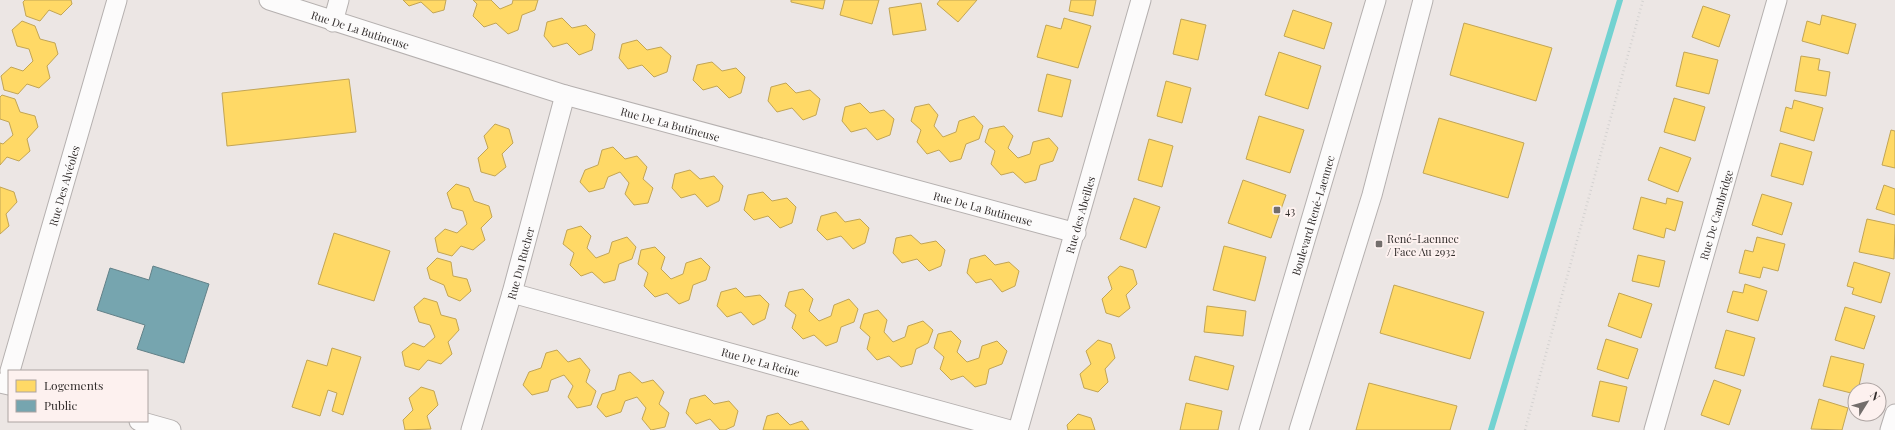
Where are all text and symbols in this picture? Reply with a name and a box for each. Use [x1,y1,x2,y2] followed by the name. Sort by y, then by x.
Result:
[309,7,412,52] street label: Rue De La Butineuse
[619,103,722,144] street label: Rue De La Butineuse
[45,143,82,228] street label: Rue Des Alvéoles
[1288,153,1337,277] street label: Boulevard René-Laennec
[1696,167,1736,261] street label: Rue De Cambridge
[1061,174,1098,255] street label: Rue des Abeilles
[932,187,1035,229] street label: Rue De La Butineuse
[1285,203,1295,218] place label: 43
[1272,205,1282,215] marker: 43
[503,225,537,301] street label: Rue Du Rucher
[1387,231,1459,259] place label: René-Laennec / Face Au 2932
[1374,239,1384,249] marker: René-Laennec / Face Au 2932
[720,343,802,379] street label: Rue De La Reine
[8,370,148,422] legend
[44,377,103,393] text: Logements
[1847,382,1887,422] north arrow
[1867,388,1884,403] text: N
[44,397,78,413] text: Public

